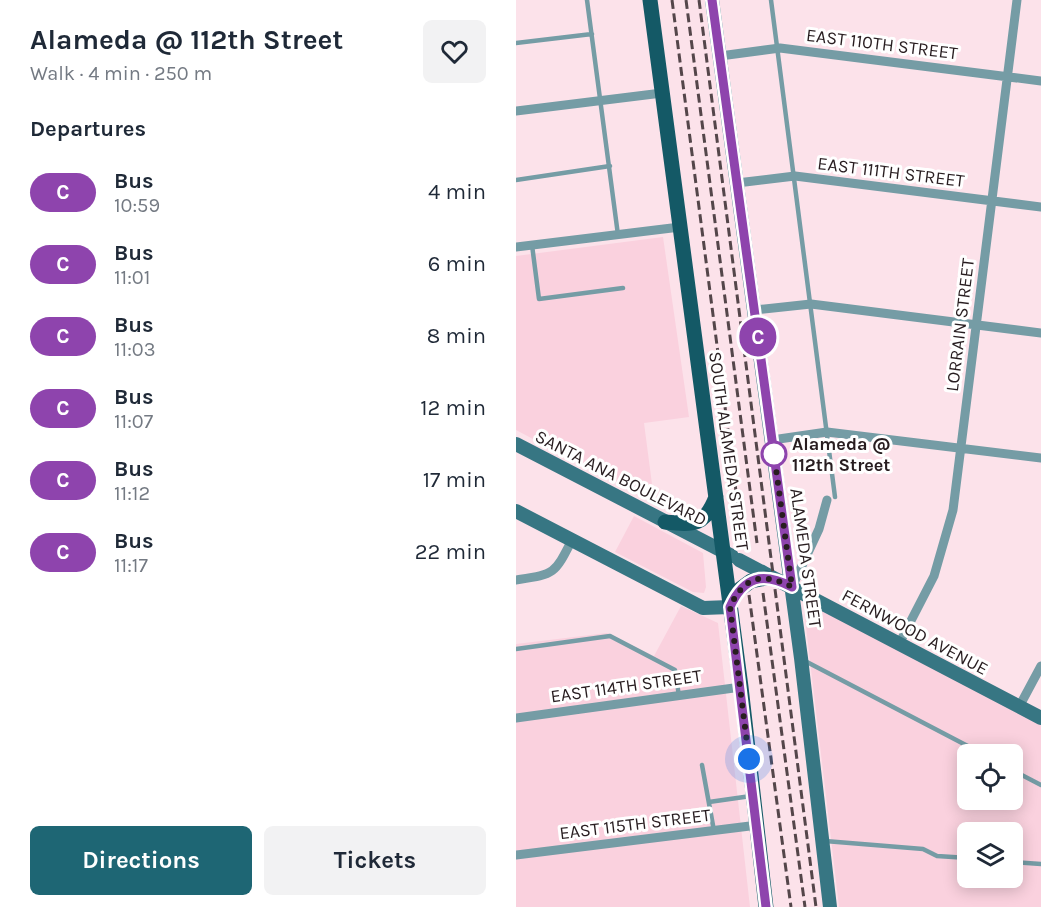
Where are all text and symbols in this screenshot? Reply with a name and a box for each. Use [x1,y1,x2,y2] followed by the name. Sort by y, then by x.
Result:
[423,20,486,83] button: heart
[30,23,343,56] text: Alameda @ 112th Street
[805,24,959,64] street label: EAST 110TH STREET
[30,62,212,85] text: Walk · 4 min · 250 m
[30,116,146,142] text: Departures
[816,152,966,192] street label: EAST 111TH STREET
[114,168,154,194] text: Bus
[428,179,486,205] text: 4 min
[56,180,70,204] text: C
[114,194,160,217] text: 10:59
[114,240,154,266] text: Bus
[428,251,486,277] text: 6 min
[56,252,70,276] text: C
[941,257,979,393] street label: LORRAIN STREET
[114,266,150,289] text: 11:01
[114,312,154,338] text: Bus
[738,318,778,356] line badge: C
[427,323,486,349] text: 8 min
[56,324,70,348] text: C
[751,325,765,349] text: C
[114,338,156,361] text: 11:03
[704,350,754,552] street label: SOUTH ALAMEDA STREET
[114,384,154,410] text: Bus
[420,395,486,421] text: 12 min
[56,396,70,420] text: C
[114,410,153,433] text: 11:07
[532,425,710,531] street label: SANTA ANA BOULEVARD
[792,433,891,476] place label: Alameda @ 112th Street
[761,441,787,467] marker: Alameda @ 112th Street
[114,456,154,482] text: Bus
[423,467,486,493] text: 17 min
[56,468,70,492] text: C
[114,482,150,505] text: 11:12
[785,487,827,629] street label: ALAMEDA STREET
[114,528,154,554] text: Bus
[415,539,486,565] text: 22 min
[56,540,70,564] text: C
[114,554,148,577] text: 11:17
[838,584,992,680] street label: FERNWOOD AVENUE
[549,665,703,707] street label: EAST 114TH STREET
[734,744,764,774] your location
[957,744,1023,888] map controls
[957,744,1023,810] button: locate
[558,804,712,844] street label: EAST 115TH STREET
[957,822,1023,888] button: layers
[30,826,252,895] button: Directions
[264,826,486,895] button: Tickets

